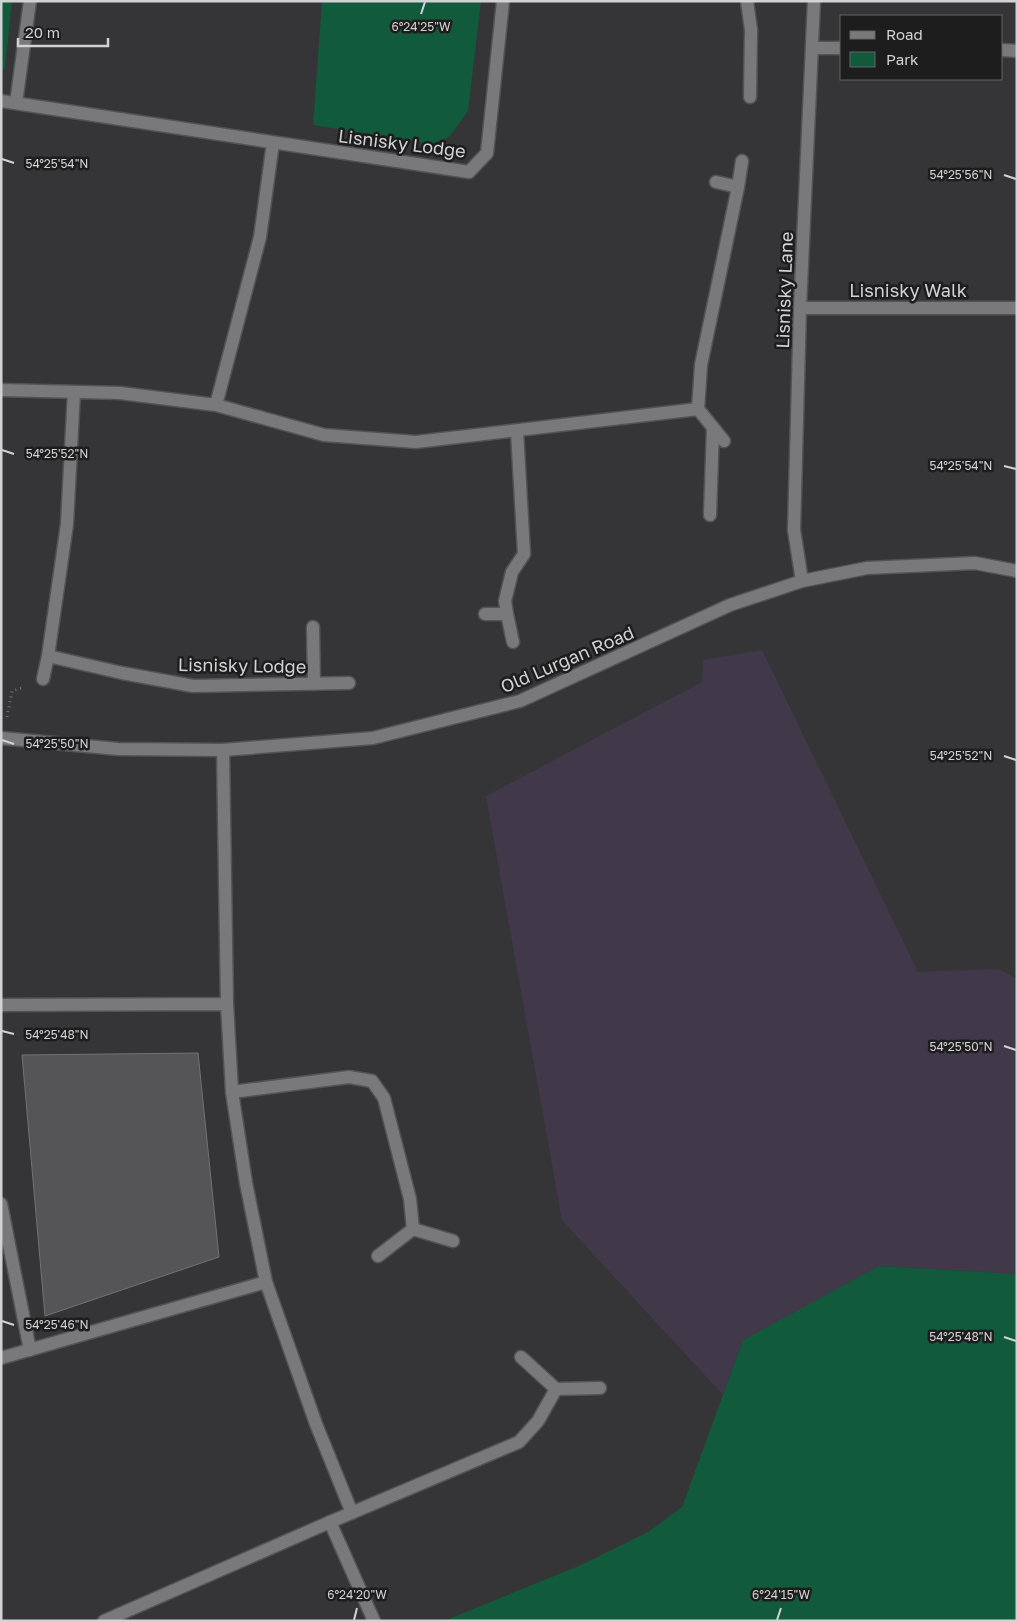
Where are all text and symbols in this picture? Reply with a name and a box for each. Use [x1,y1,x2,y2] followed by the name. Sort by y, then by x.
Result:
[18,15,108,47] scale bar
[840,15,1003,80] legend
[391,19,451,34] text: 6°24'25"W
[25,23,60,41] text: 20 m
[886,25,923,43] text: Road
[886,50,919,68] text: Park
[337,124,467,162] street label: Lisnisky Lodge
[25,156,89,171] text: 54°25'54"N
[930,167,992,182] text: 54°25'56"N
[771,231,797,349] street label: Lisnisky Lane
[849,279,967,301] street label: Lisnisky Walk
[26,446,88,461] text: 54°25'52"N
[929,458,993,473] text: 54°25'54"N
[497,621,637,697] street label: Old Lurgan Road
[178,653,306,677] street label: Lisnisky Lodge
[25,736,89,751] text: 54°25'50"N
[930,748,992,763] text: 54°25'52"N
[25,1027,89,1042] text: 54°25'48"N
[929,1039,993,1054] text: 54°25'50"N
[25,1317,89,1332] text: 54°25'46"N
[929,1329,993,1344] text: 54°25'48"N
[327,1587,387,1602] text: 6°24'20"W
[752,1587,811,1602] text: 6°24'15"W

